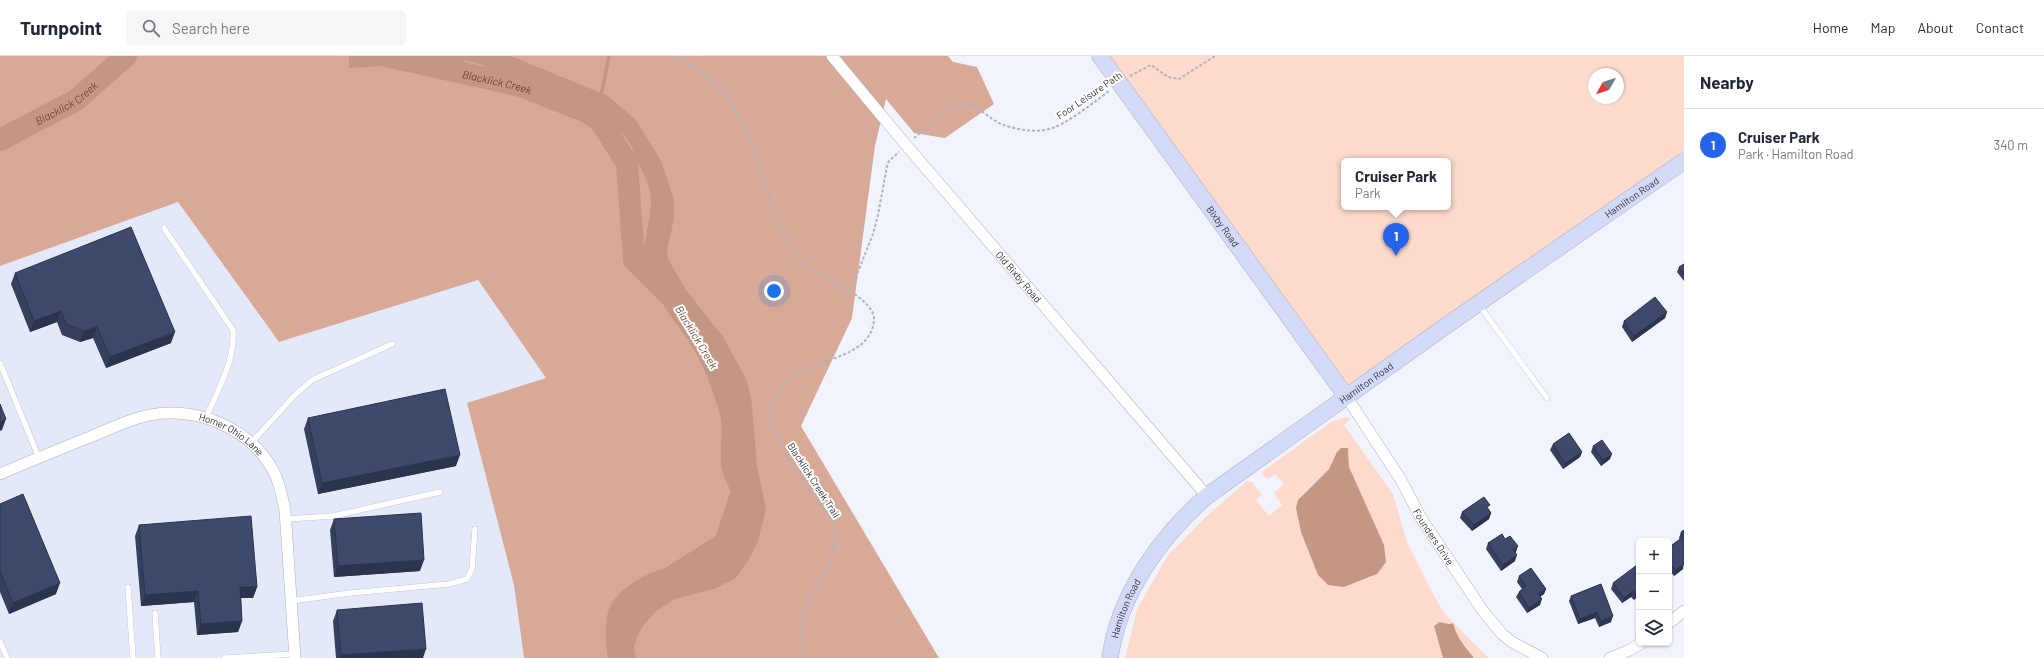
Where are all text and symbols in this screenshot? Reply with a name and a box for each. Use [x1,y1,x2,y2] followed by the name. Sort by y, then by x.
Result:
[126,10,406,46] search box
[20,16,102,39] text: Turnpoint
[140,17,162,39] icon: search
[172,19,250,37] text: Search here
[1813,19,1849,36] text: Home
[1871,19,1895,36] text: Map
[1917,19,1954,36] text: About
[1976,19,2024,36] text: Contact
[461,67,534,96] water label: Blacklick Creek
[1588,68,1624,104] north arrow
[1054,69,1124,121] street label: Foor Leisure Path
[1700,72,1754,92] text: Nearby
[33,78,100,127] water label: Blacklick Creek
[1738,128,1820,146] text: Cruiser Park
[1711,137,1715,153] text: 1
[1993,137,2028,153] text: 340 m
[1738,146,1854,162] text: Park · Hamilton Road
[1341,158,1451,210] popup
[1355,167,1437,185] text: Cruiser Park
[1602,174,1661,220] street label: Hamilton Road
[1355,185,1381,201] text: Park
[1204,203,1242,249] street label: Bixby Road
[1383,223,1409,256] pin: 1
[993,248,1044,305] street label: Old Bixby Road
[764,281,784,301] your location
[673,303,721,371] water label: Blacklick Creek
[1337,359,1395,406] street label: Hamilton Road
[198,410,266,458] street label: Homer Ohio Lane
[785,440,843,520] street label: Blacklick Creek Trail
[1411,506,1457,567] street label: Founders Drive
[1636,538,1672,646] map controls
[1636,538,1672,574] button: +
[1636,574,1672,610] button: −
[1108,577,1143,640] street label: Hamilton Road
[1636,610,1672,646] button: layers

